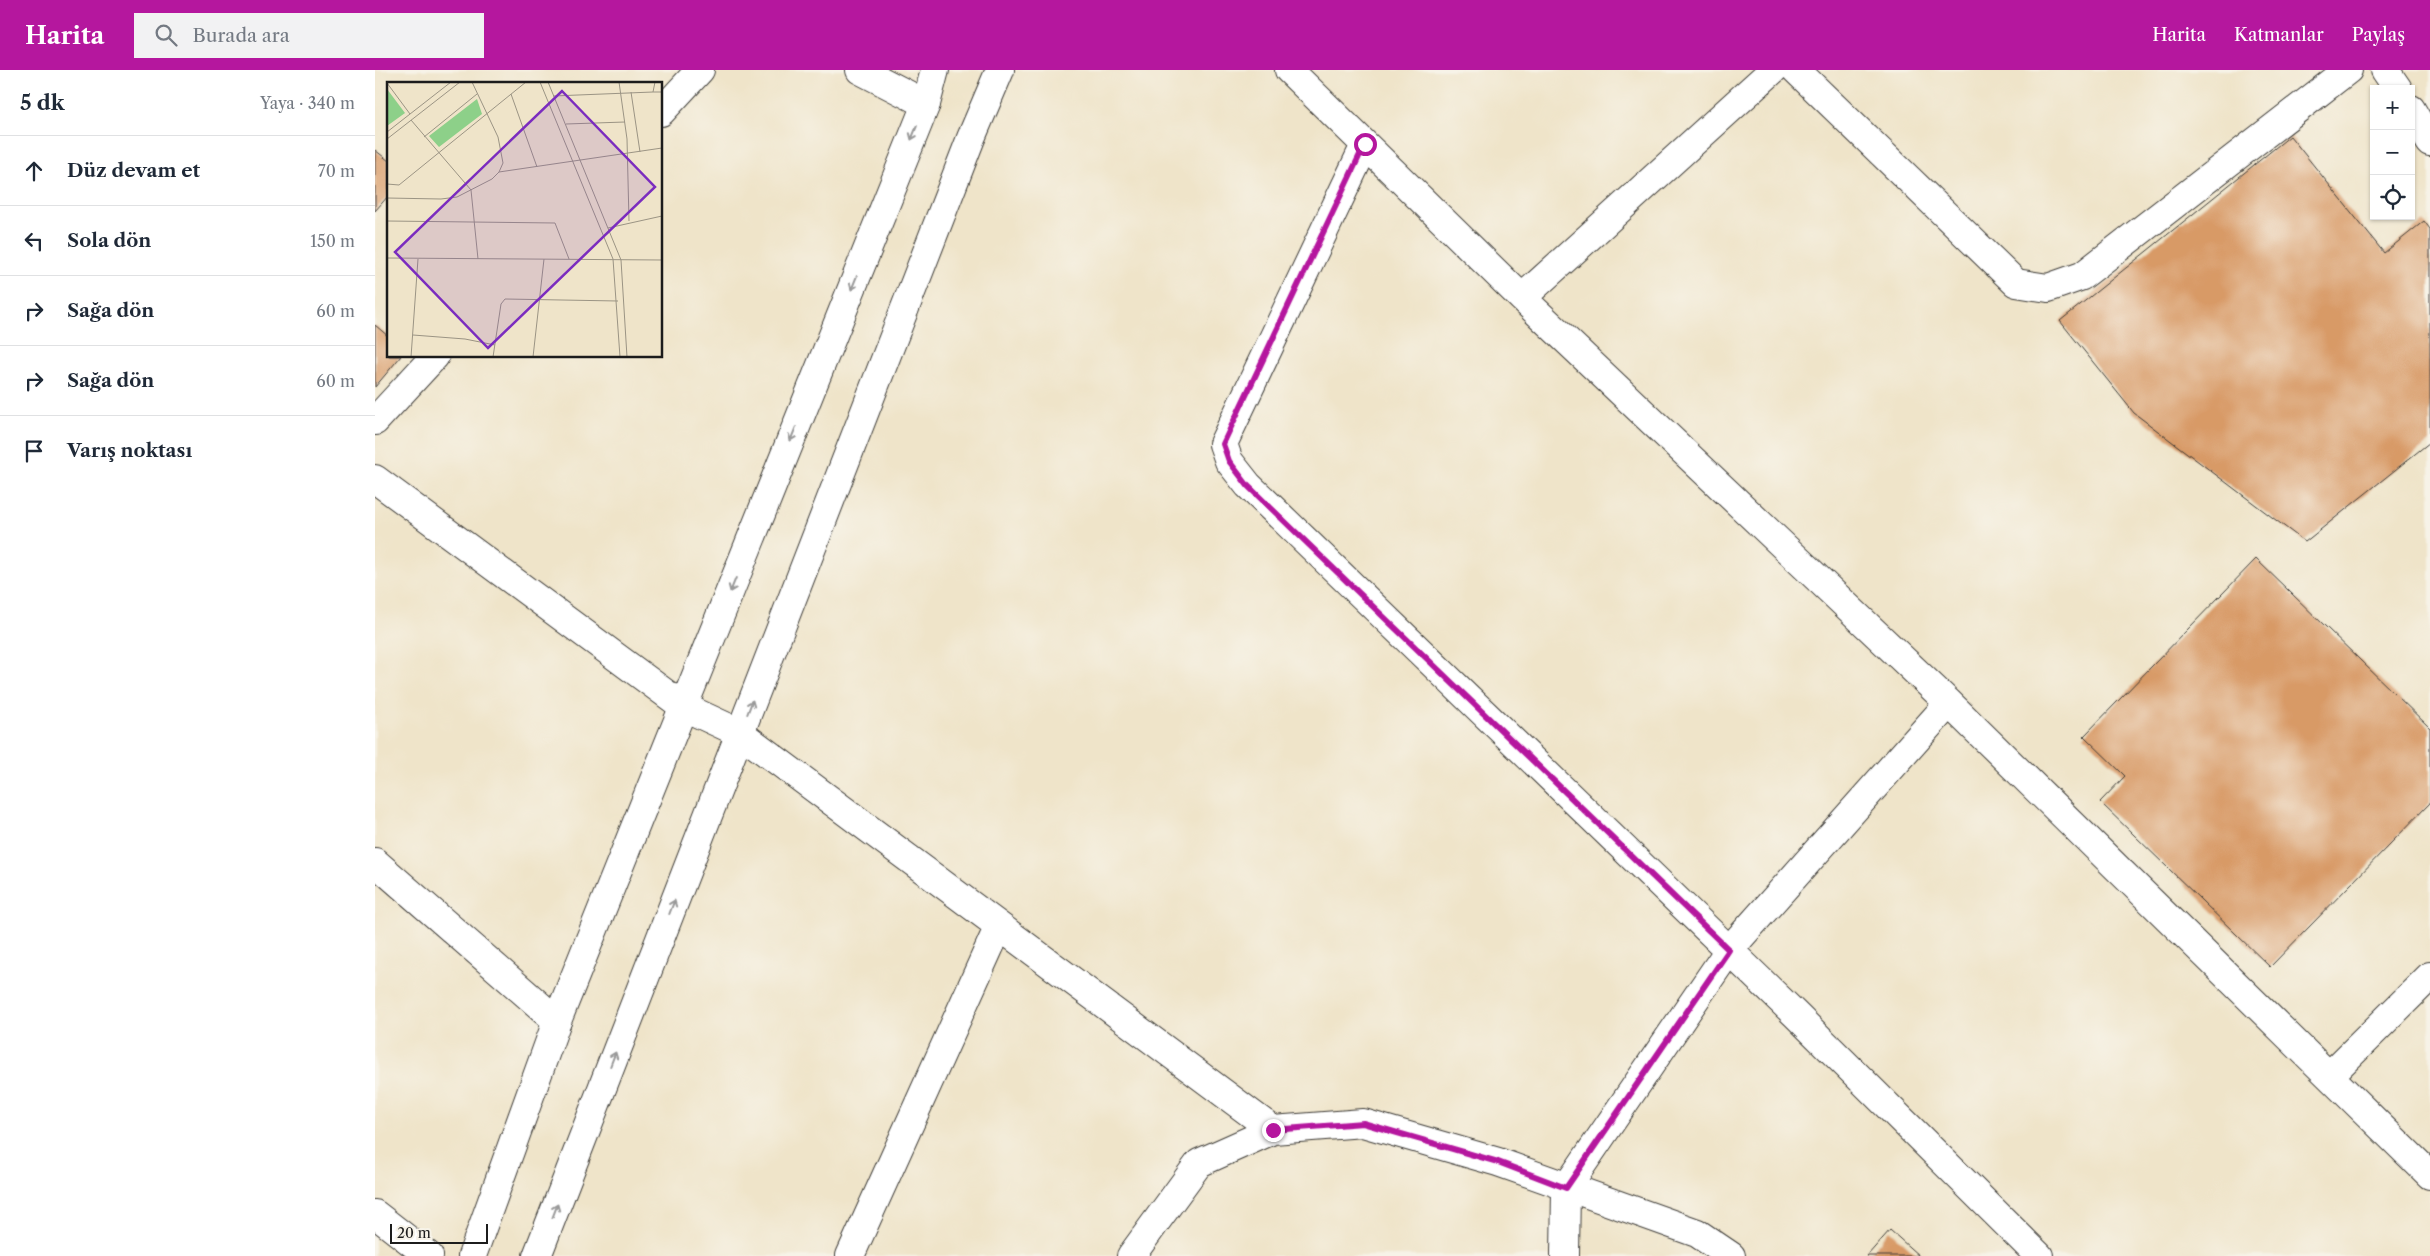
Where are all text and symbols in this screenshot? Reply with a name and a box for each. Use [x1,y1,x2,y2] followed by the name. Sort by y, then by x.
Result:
[134,13,484,58] search box
[25,21,104,50] text: Harita
[152,21,180,49] icon: search
[192,24,290,47] text: Burada ara
[2152,24,2206,46] text: Harita
[2234,24,2324,46] text: Katmanlar
[2352,24,2405,46] text: Paylaş
[387,82,663,358] inset map
[2370,85,2415,220] map controls
[2370,85,2415,130] button: +
[20,90,65,115] text: 5 dk
[260,93,355,113] text: Yaya · 340 m
[909,125,918,140] one-way arrow
[2370,130,2415,175] button: −
[1354,133,1377,156] route start
[20,157,48,185] icon: ahead
[67,159,200,182] text: Düz devam et
[318,161,355,181] text: 70 m
[2370,175,2415,220] button: locate
[20,227,48,255] icon: left
[67,229,151,252] text: Sola dön
[310,231,355,251] text: 150 m
[848,276,857,291] one-way arrow
[20,297,48,325] icon: right
[67,299,154,322] text: Sağa dön
[316,301,355,321] text: 60 m
[20,367,48,395] icon: right
[67,369,154,392] text: Sağa dön
[316,371,355,391] text: 60 m
[788,426,797,441] one-way arrow
[20,437,48,465] icon: arrive
[67,439,192,462] text: Varış noktası
[727,577,737,592] one-way arrow
[746,700,755,715] one-way arrow
[668,900,677,916] one-way arrow
[609,1052,619,1067] one-way arrow
[1262,1119,1285,1142] route end
[551,1203,560,1219] one-way arrow
[390,1221,487,1244] scale bar
[397,1224,431,1242] text: 20 m

